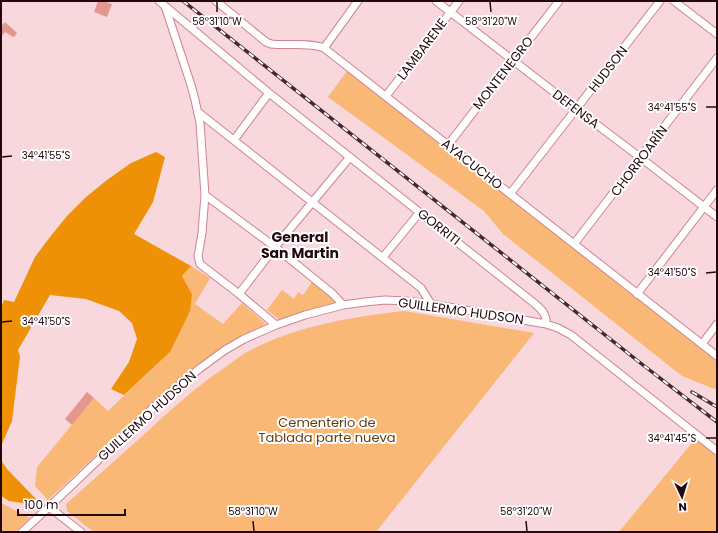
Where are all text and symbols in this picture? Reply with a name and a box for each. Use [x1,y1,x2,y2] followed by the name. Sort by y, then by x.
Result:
[192,14,242,29] text: 58°31'10"W
[393,14,451,84] street label: LAMBARENE
[465,14,517,29] text: 58°31'20"W
[468,32,538,114] street label: MONTENEGRO
[584,42,632,96] street label: HUDSON
[548,85,604,133] street label: DEFENSA
[648,100,696,115] text: 34°41'55"S
[606,122,672,200] street label: CHORROARÍN
[437,134,507,194] street label: AYACUCHO
[22,148,70,163] text: 34°41'55"S
[414,204,464,250] street label: GORRITI
[261,227,339,263] district label: General San Martin
[648,265,696,280] text: 34°41'50"S
[397,293,525,329] street label: GUILLERMO HUDSON
[22,314,70,329] text: 34°41'50"S
[94,367,200,465] street label: GUILLERMO HUDSON
[258,413,396,447] park label: Cementerio de Tablada parte nueva
[648,431,696,446] text: 34°41'45"S
[662,477,702,517] north arrow
[18,491,125,517] scale bar
[24,496,58,513] text: 100 m
[678,499,687,515] text: N
[228,504,278,519] text: 58°31'10"W
[500,504,552,519] text: 58°31'20"W

